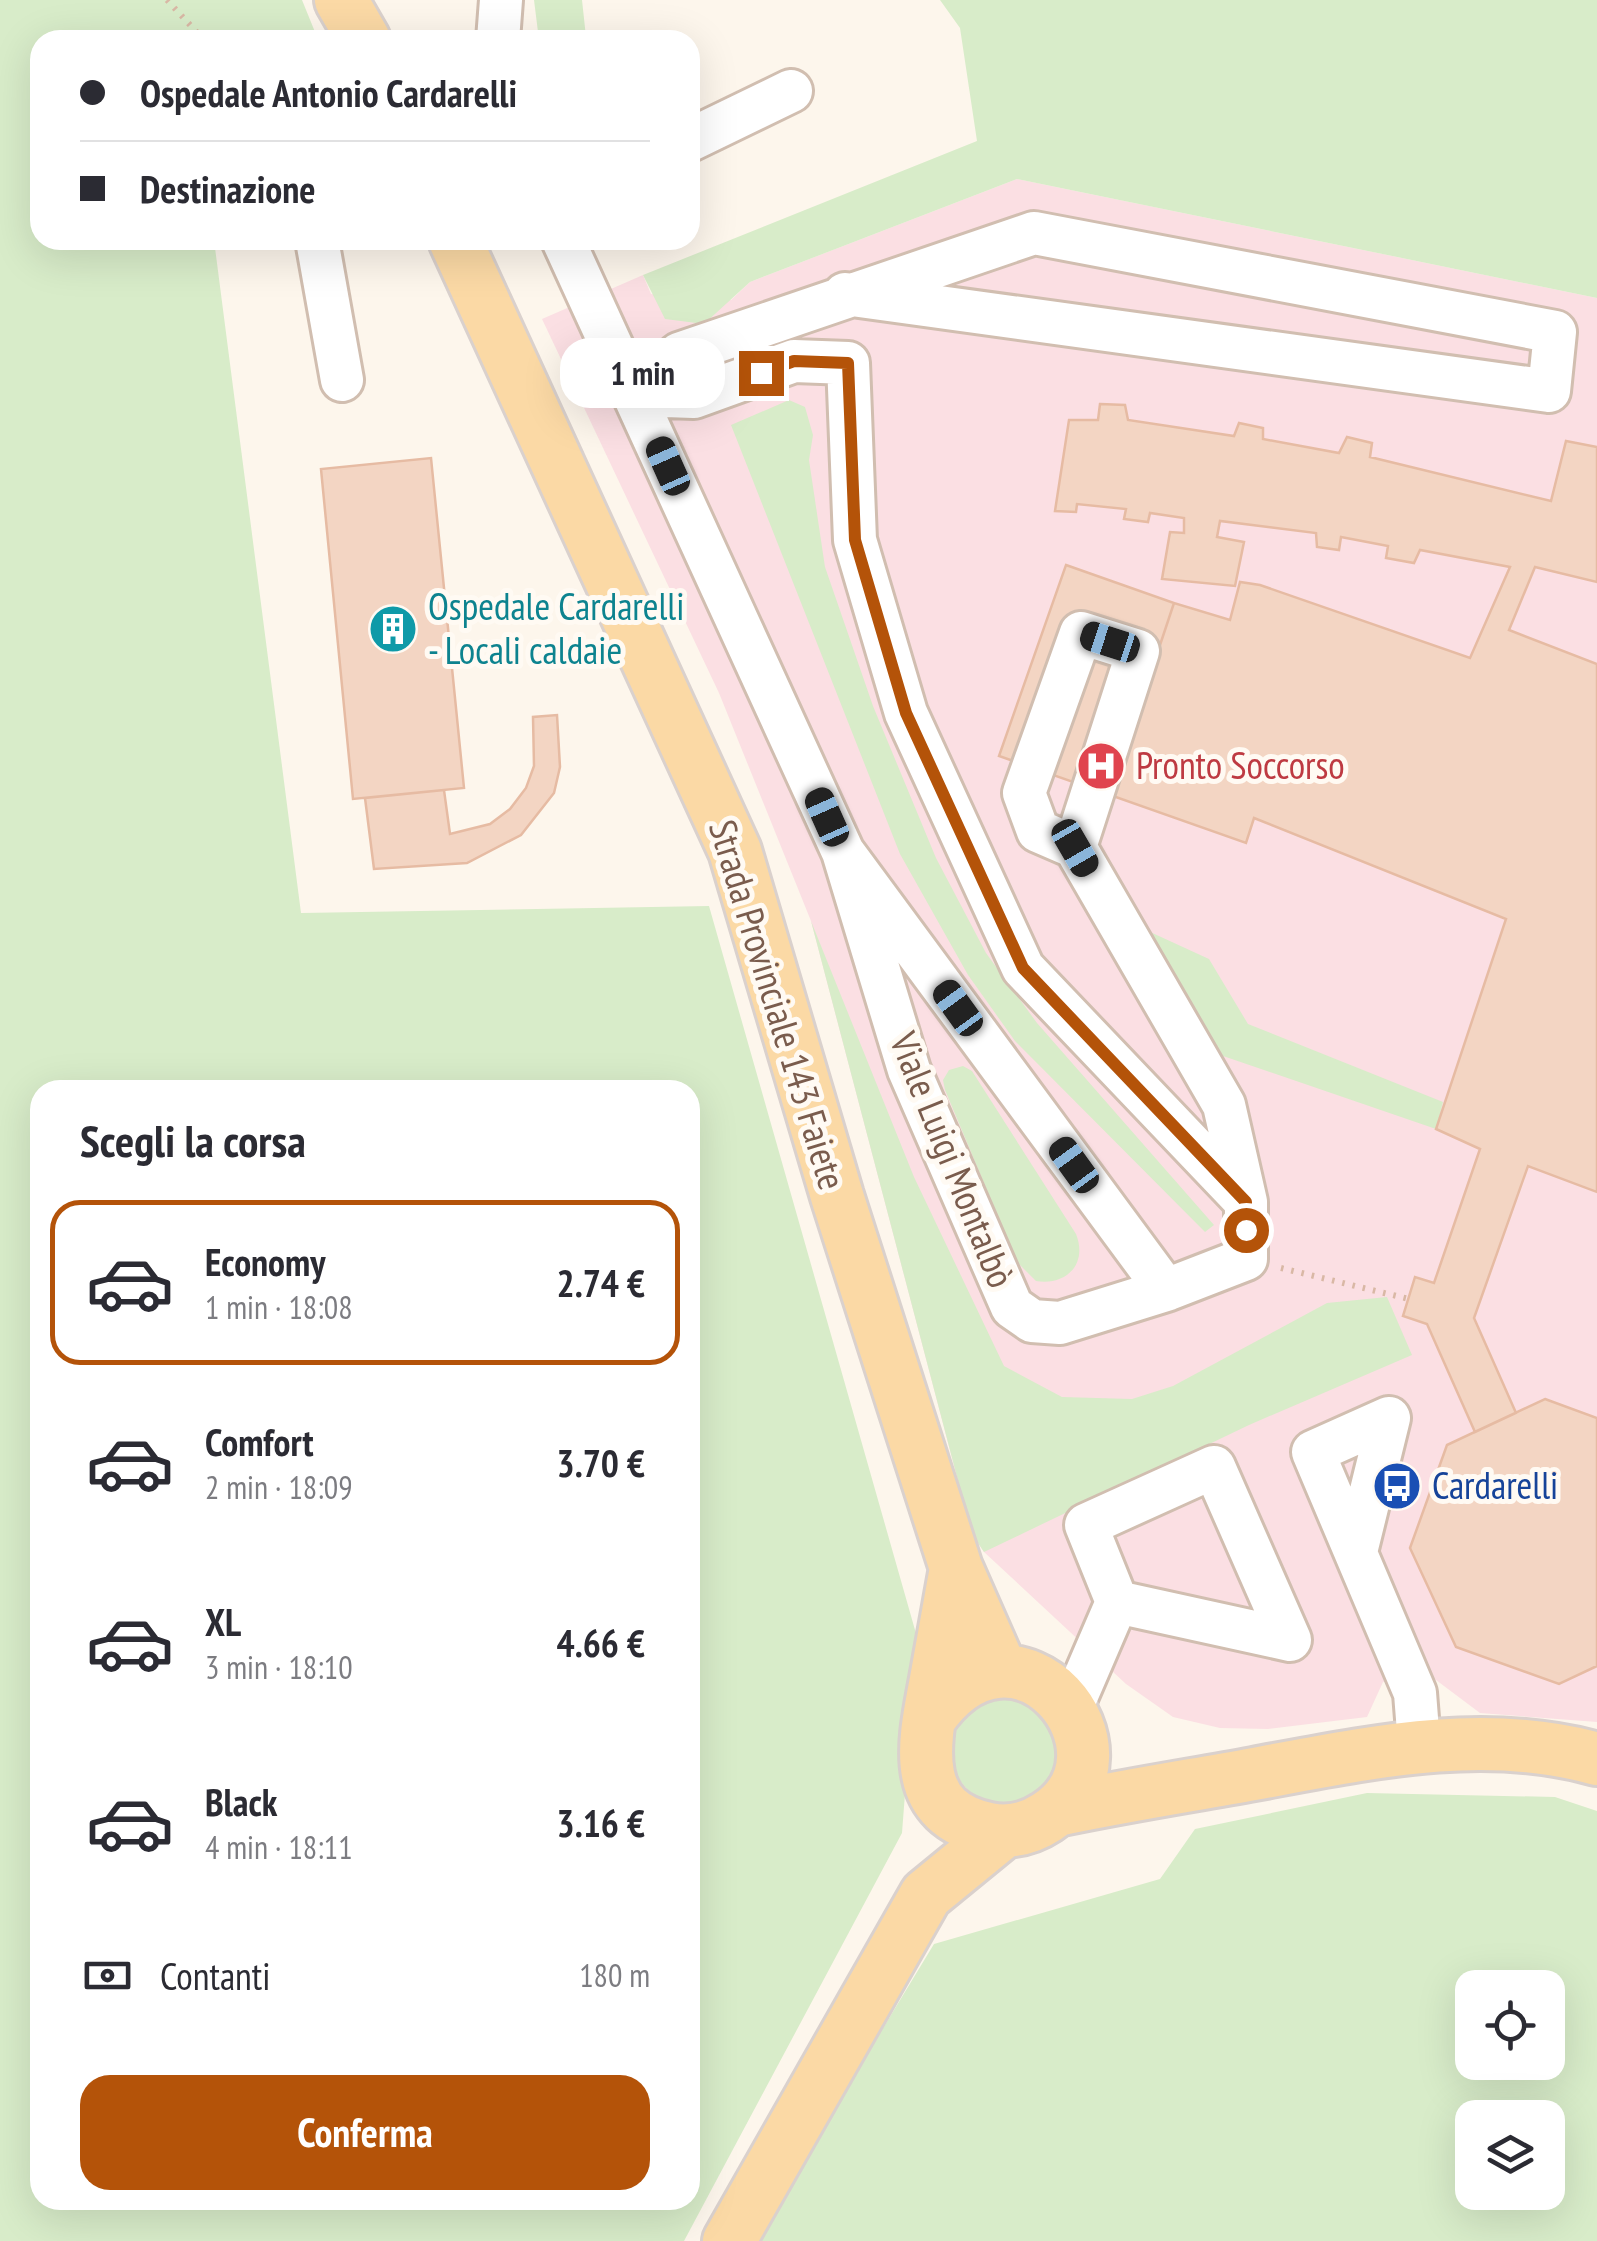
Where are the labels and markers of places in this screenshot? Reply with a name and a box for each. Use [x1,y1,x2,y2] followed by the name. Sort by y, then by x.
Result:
[428,581,684,674] place label: Ospedale Cardarelli - Locali caldaie
[367,603,419,655] building icon: Ospedale Cardarelli - Locali caldaie
[1075,740,1127,792] hospital icon: Pronto Soccorso
[1136,740,1345,789] place label: Pronto Soccorso
[1371,1460,1423,1512] bus stop icon: Cardarelli
[1432,1460,1558,1509] place label: Cardarelli

